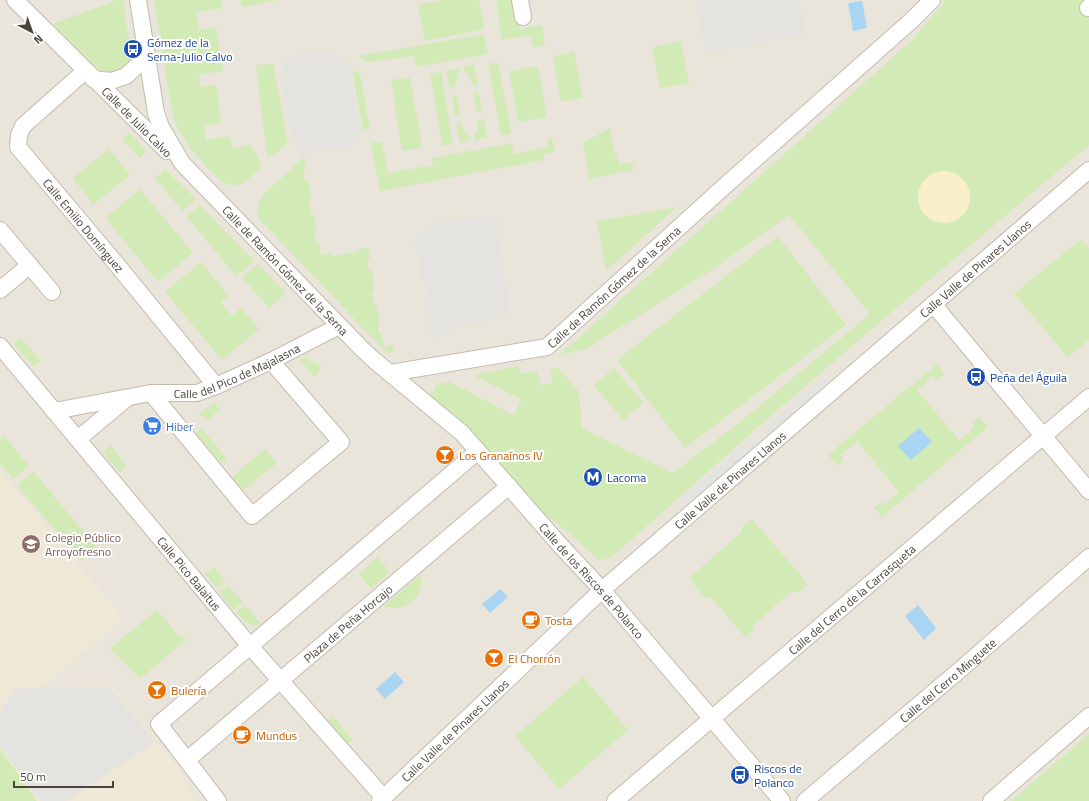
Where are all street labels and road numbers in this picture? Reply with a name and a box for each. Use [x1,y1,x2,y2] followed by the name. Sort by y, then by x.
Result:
[97,82,177,162] street label: Calle de Julio Calvo
[39,174,129,276] street label: Calle Emilio Domínguez
[218,201,353,339] street label: Calle de Ramón Gómez de la Serna
[915,214,1036,322] street label: Calle Valle de Pinares Llanos
[543,221,685,352] street label: Calle de Ramón Gómez de la Serna
[174,338,303,403] street label: Calle del Pico de Majalasna
[670,426,790,533] street label: Calle Valle de Pinares Llanos
[535,518,649,643] street label: Calle de los Riscos de Polanco
[153,532,226,615] street label: Calle Pico Balaitus
[784,539,920,659] street label: Calle del Cerro de la Carrasqueta
[299,580,397,667] street label: Plaza de Peña Horcajo
[895,633,1000,727] street label: Calle del Cerro Minguete
[397,674,513,786] street label: Calle Valle de Pinares Llanos

